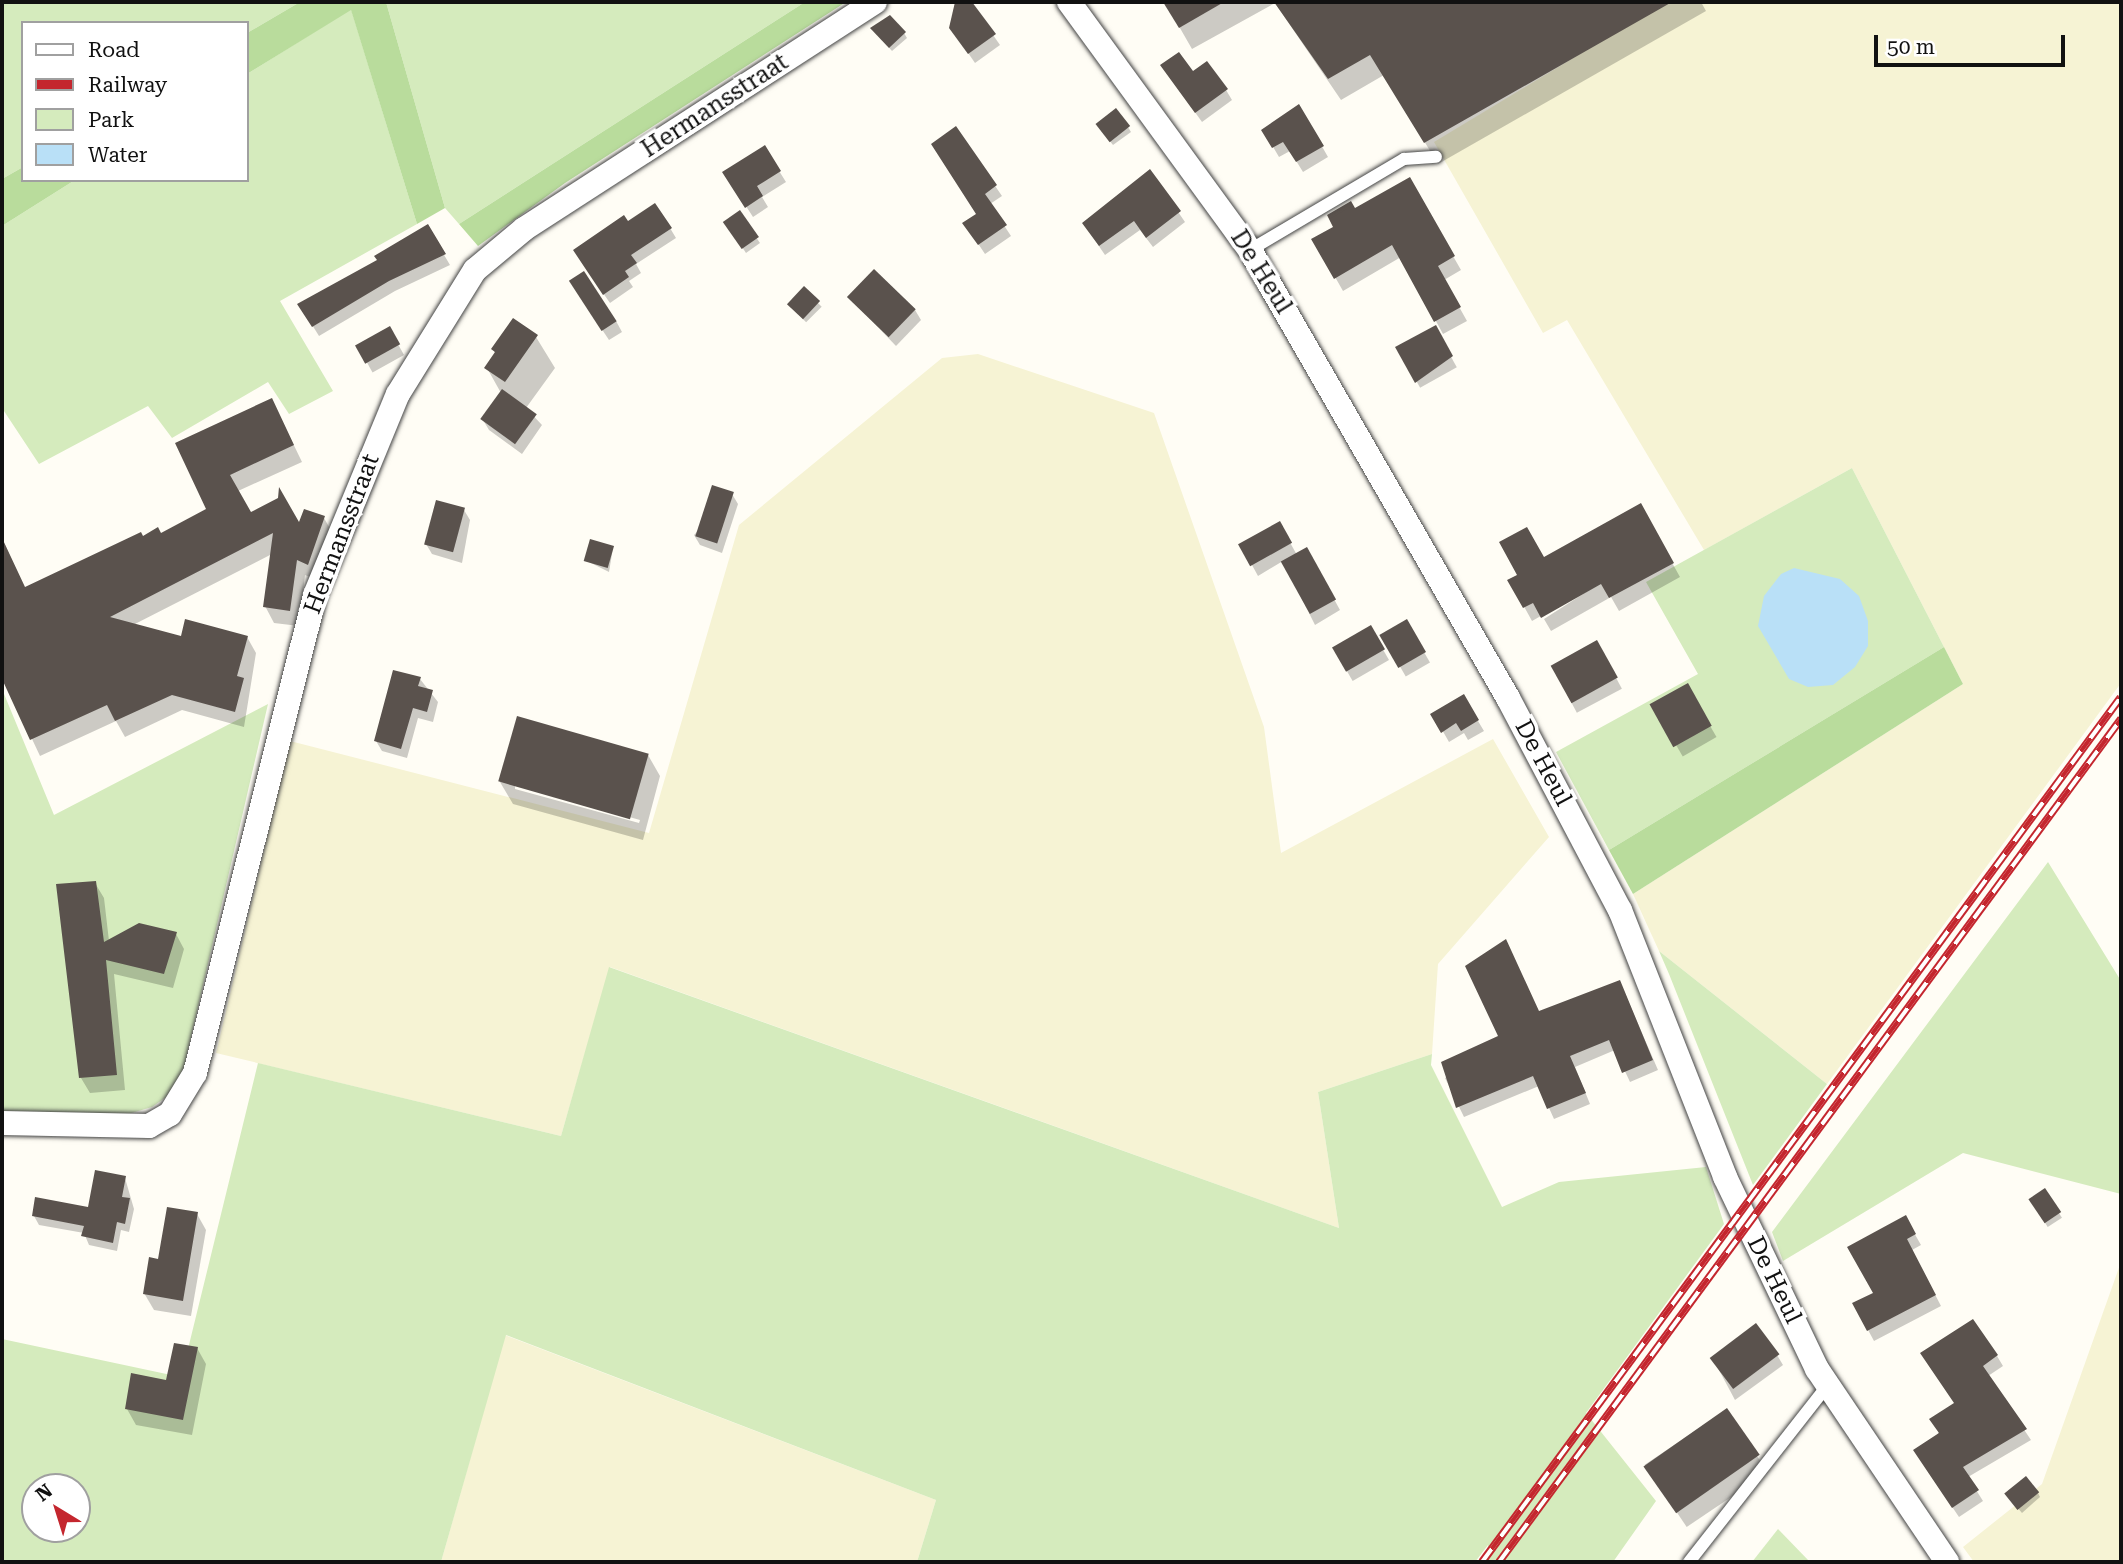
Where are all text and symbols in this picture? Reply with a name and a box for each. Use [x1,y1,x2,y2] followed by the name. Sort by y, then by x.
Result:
[21,21,248,182] legend
[1878,21,2069,65] scale bar
[1887,35,1935,59] text: 50 m
[88,38,140,62] text: Road
[636,48,794,164] street label: Hermansstraat
[88,73,167,97] text: Railway
[88,108,134,132] text: Park
[88,143,147,167] text: Water
[1224,225,1298,319] street label: De Heul
[298,450,386,618] street label: Hermansstraat
[1508,715,1578,811] street label: De Heul
[1741,1232,1807,1328] street label: De Heul
[21,1473,91,1543] north arrow
[31,1479,57,1506] text: N

